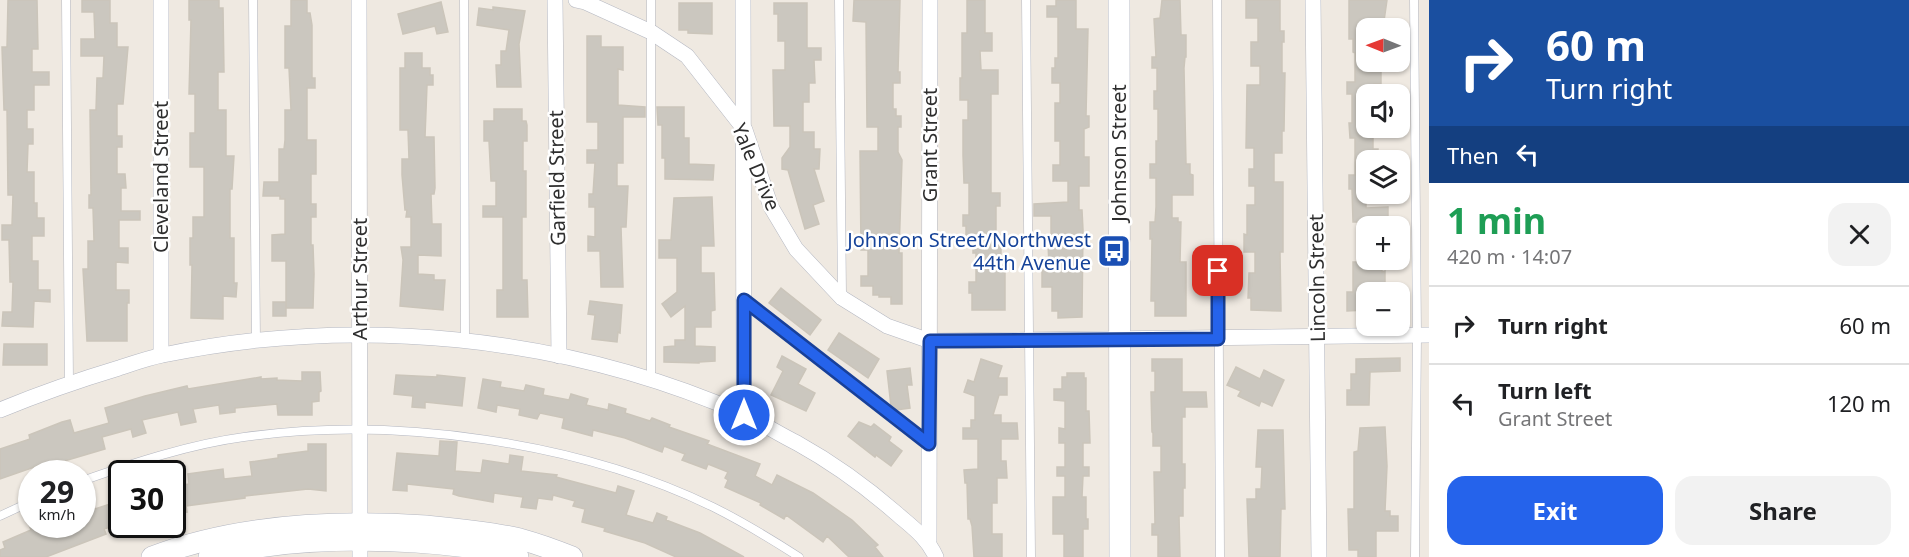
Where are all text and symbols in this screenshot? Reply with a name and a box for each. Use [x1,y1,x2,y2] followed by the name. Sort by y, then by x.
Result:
[1546,16,1646,73] text: 60 m
[1356,18,1410,72] north arrow
[1356,18,1410,336] map controls
[1447,24,1525,102] icon: right
[1546,70,1672,107] text: Turn right
[1105,84,1132,224] street label: Johnson Street
[1356,84,1410,138] button: sound
[916,88,943,202] street label: Grant Street
[147,101,174,253] street label: Cleveland Street
[542,110,571,246] street label: Garfield Street
[726,119,787,215] street label: Yale Drive
[1511,138,1544,171] icon: left
[1447,140,1499,170] text: Then
[1356,150,1410,204] button: layers
[1447,196,1546,245] text: 1 min
[1828,203,1891,266] button: close
[1302,214,1331,342] street label: Lincoln Street
[1356,216,1410,270] button: +
[346,218,373,340] street label: Arthur Street
[845,226,1091,276] place label: Johnson Street/Northwest 44th Avenue
[1096,233,1132,269] bus stop icon: Johnson Street/Northwest 44th Avenue
[1447,243,1572,270] text: 420 m · 14:07
[1192,245,1243,296] pin
[1201,254,1234,287] icon: arrive
[1356,282,1410,336] button: −
[1447,309,1480,342] icon: right
[1498,310,1608,340] text: Turn right
[1840,310,1891,340] text: 60 m
[1498,375,1592,405] text: Turn left
[712,383,776,447] position arrow
[1447,387,1480,420] icon: left
[1827,388,1891,418] text: 120 m
[1498,405,1612,432] text: Grant Street
[108,460,186,538] speed limit sign: 30
[40,471,74,512] text: 29
[1447,476,1663,545] button: Exit
[1675,476,1891,545] button: Share
[39,504,75,524] text: km/h

